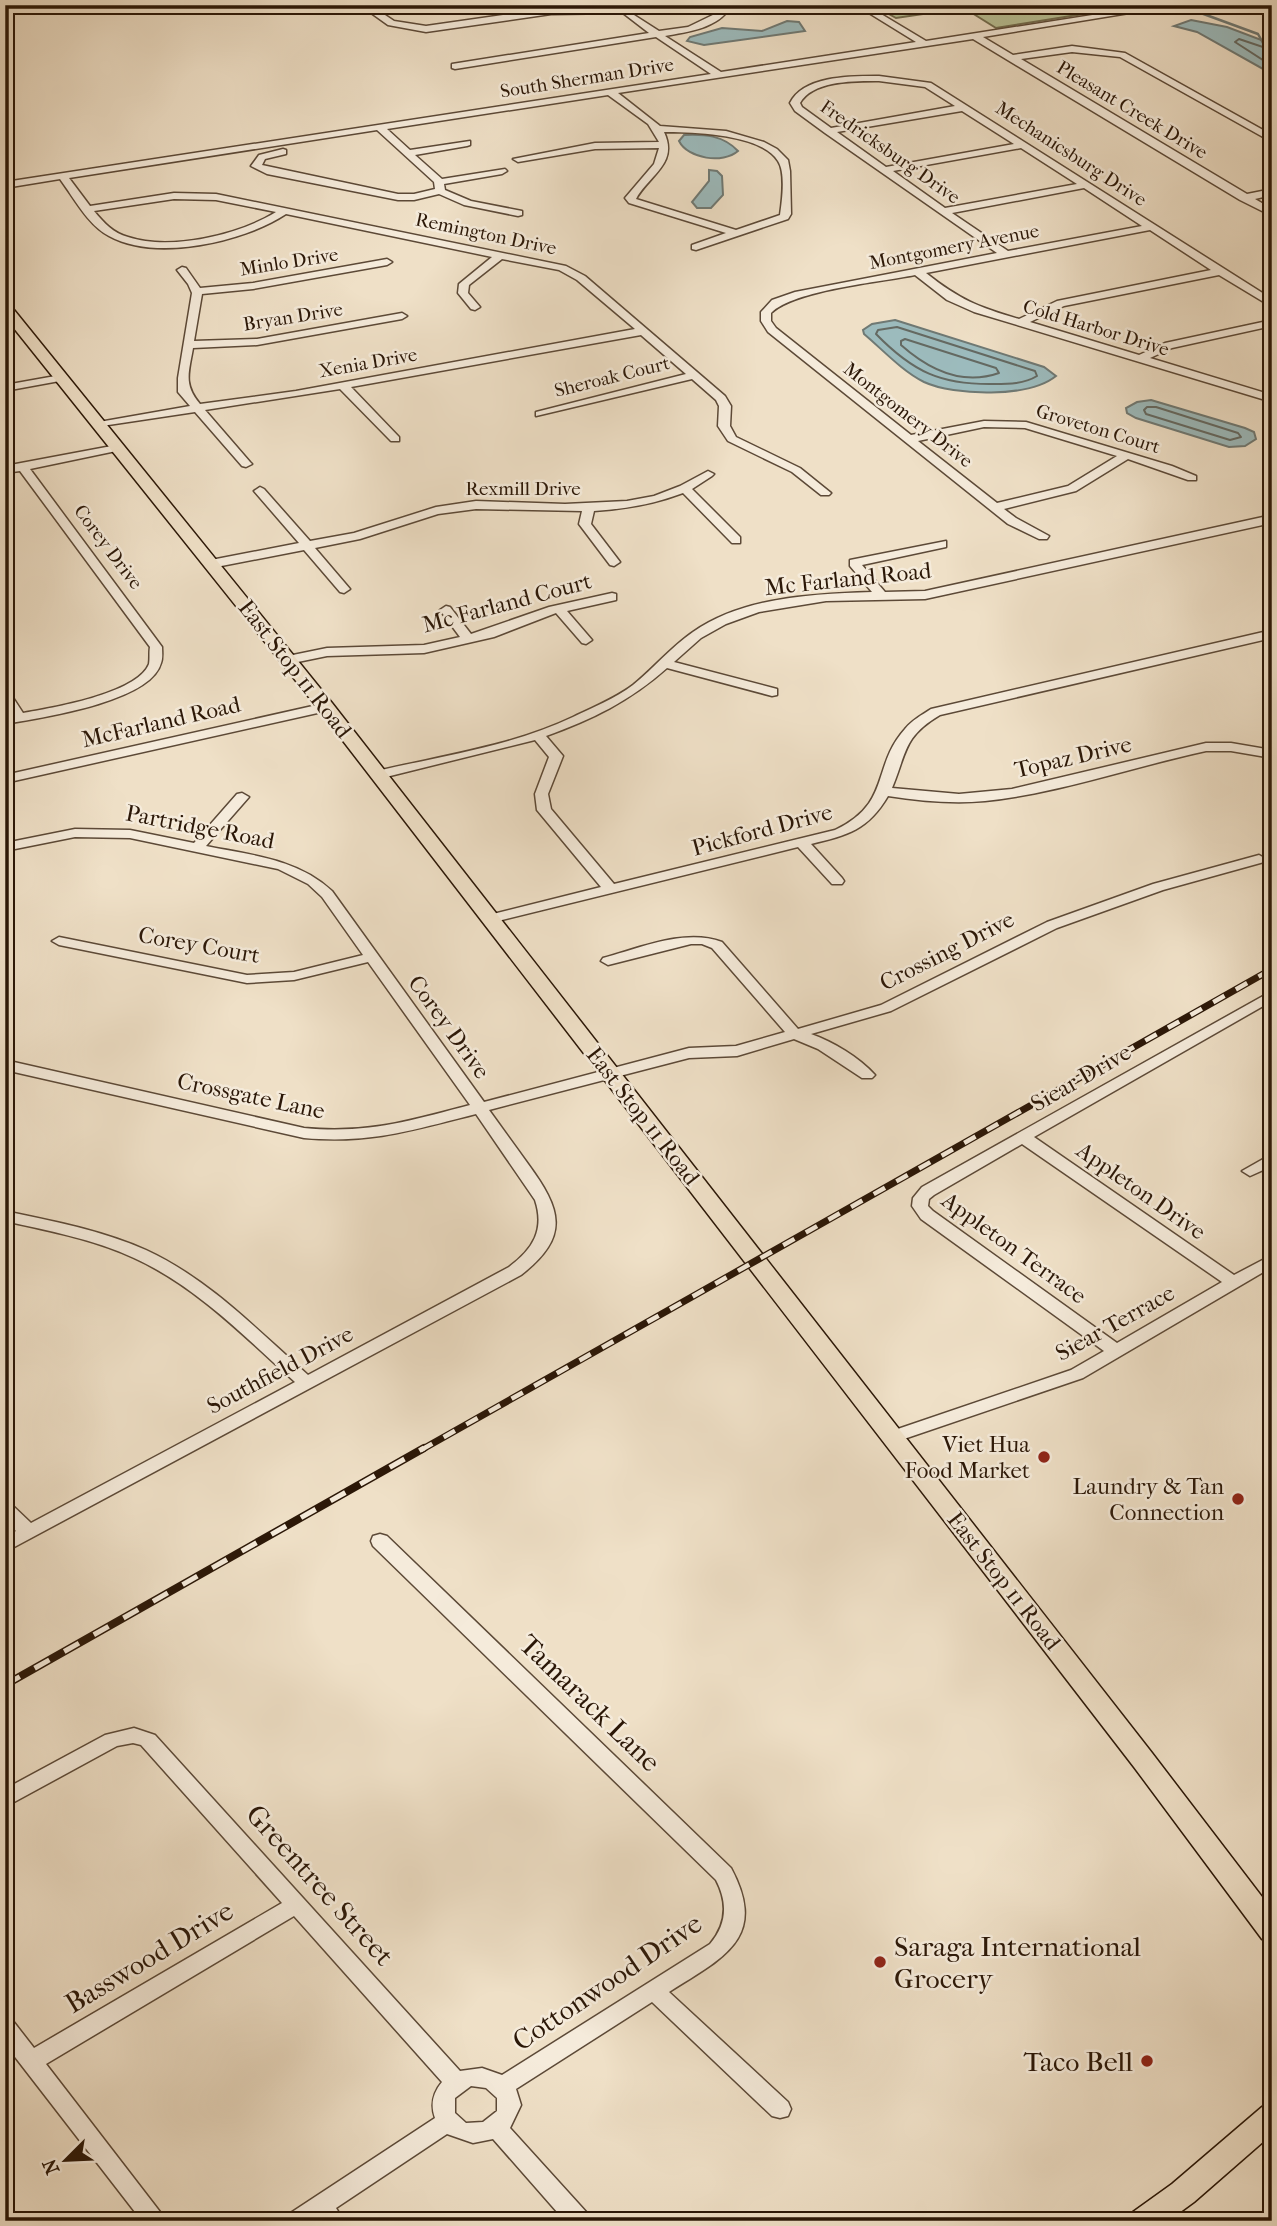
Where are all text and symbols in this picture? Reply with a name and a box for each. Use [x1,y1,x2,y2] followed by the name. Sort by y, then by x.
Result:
[499,53,675,103] street label: South Sherman Drive
[1053,56,1211,164] street label: Pleasant Creek Drive
[816,95,964,209] street label: Fredricksburg Drive
[991,97,1151,211] street label: Mechanicsburg Drive
[413,208,559,260] street label: Remington Drive
[867,220,1041,274] street label: Montgomery Avenue
[238,243,340,281] street label: Minlo Drive
[1020,295,1172,361] street label: Cold Harbor Drive
[242,298,344,336] street label: Bryan Drive
[317,344,419,382] street label: Xenia Drive
[552,352,672,402] street label: Sheroak Court
[839,358,977,472] street label: Montgomery Drive
[1033,400,1163,458] street label: Groveton Court
[465,478,581,500] street label: Rexmill Drive
[69,500,147,594] street label: Corey Drive
[763,557,933,601] street label: Mc Farland Road
[419,567,595,639] street label: Mc Farland Court
[233,594,358,744] street label: East Stop 11 Road
[79,691,243,753] street label: McFarland Road
[1012,730,1134,784] street label: Topaz Drive
[689,798,835,862] street label: Pickford Drive
[123,799,277,855] street label: Partridge Road
[875,906,1019,996] street label: Crossing Drive
[136,921,262,969] street label: Corey Court
[403,970,495,1084] street label: Corey Drive
[1026,1038,1136,1118] street label: Siear Drive
[581,1041,706,1191] street label: East Stop 11 Road
[175,1067,327,1125] street label: Crossgate Lane
[1070,1136,1211,1245] street label: Appleton Drive
[936,1186,1091,1309] street label: Appleton Terrace
[1051,1279,1179,1367] street label: Siear Terrace
[202,1320,358,1420] street label: Southfield Drive
[905,1431,1030,1484] place label: Viet Hua Food Market
[1036,1449,1052,1465] marker: Viet Hua Food Market
[1072,1473,1225,1526] place label: Laundry & Tan Connection
[1230,1491,1246,1507] marker: Laundry & Tan Connection
[942,1506,1067,1656] street label: East Stop 11 Road
[513,1628,667,1779] street label: Tamarack Lane
[239,1798,401,1972] street label: Greentree Street
[59,1894,239,2020] street label: Basswood Drive
[506,1906,708,2057] street label: Cottonwood Drive
[894,1930,1141,1995] place label: Saraga International Grocery
[872,1954,888,1970] marker: Saraga International Grocery
[1024,2045,1133,2078] place label: Taco Bell
[1139,2053,1155,2069] marker: Taco Bell
[32,2124,102,2194] north arrow
[38,2155,64,2178] text: N

